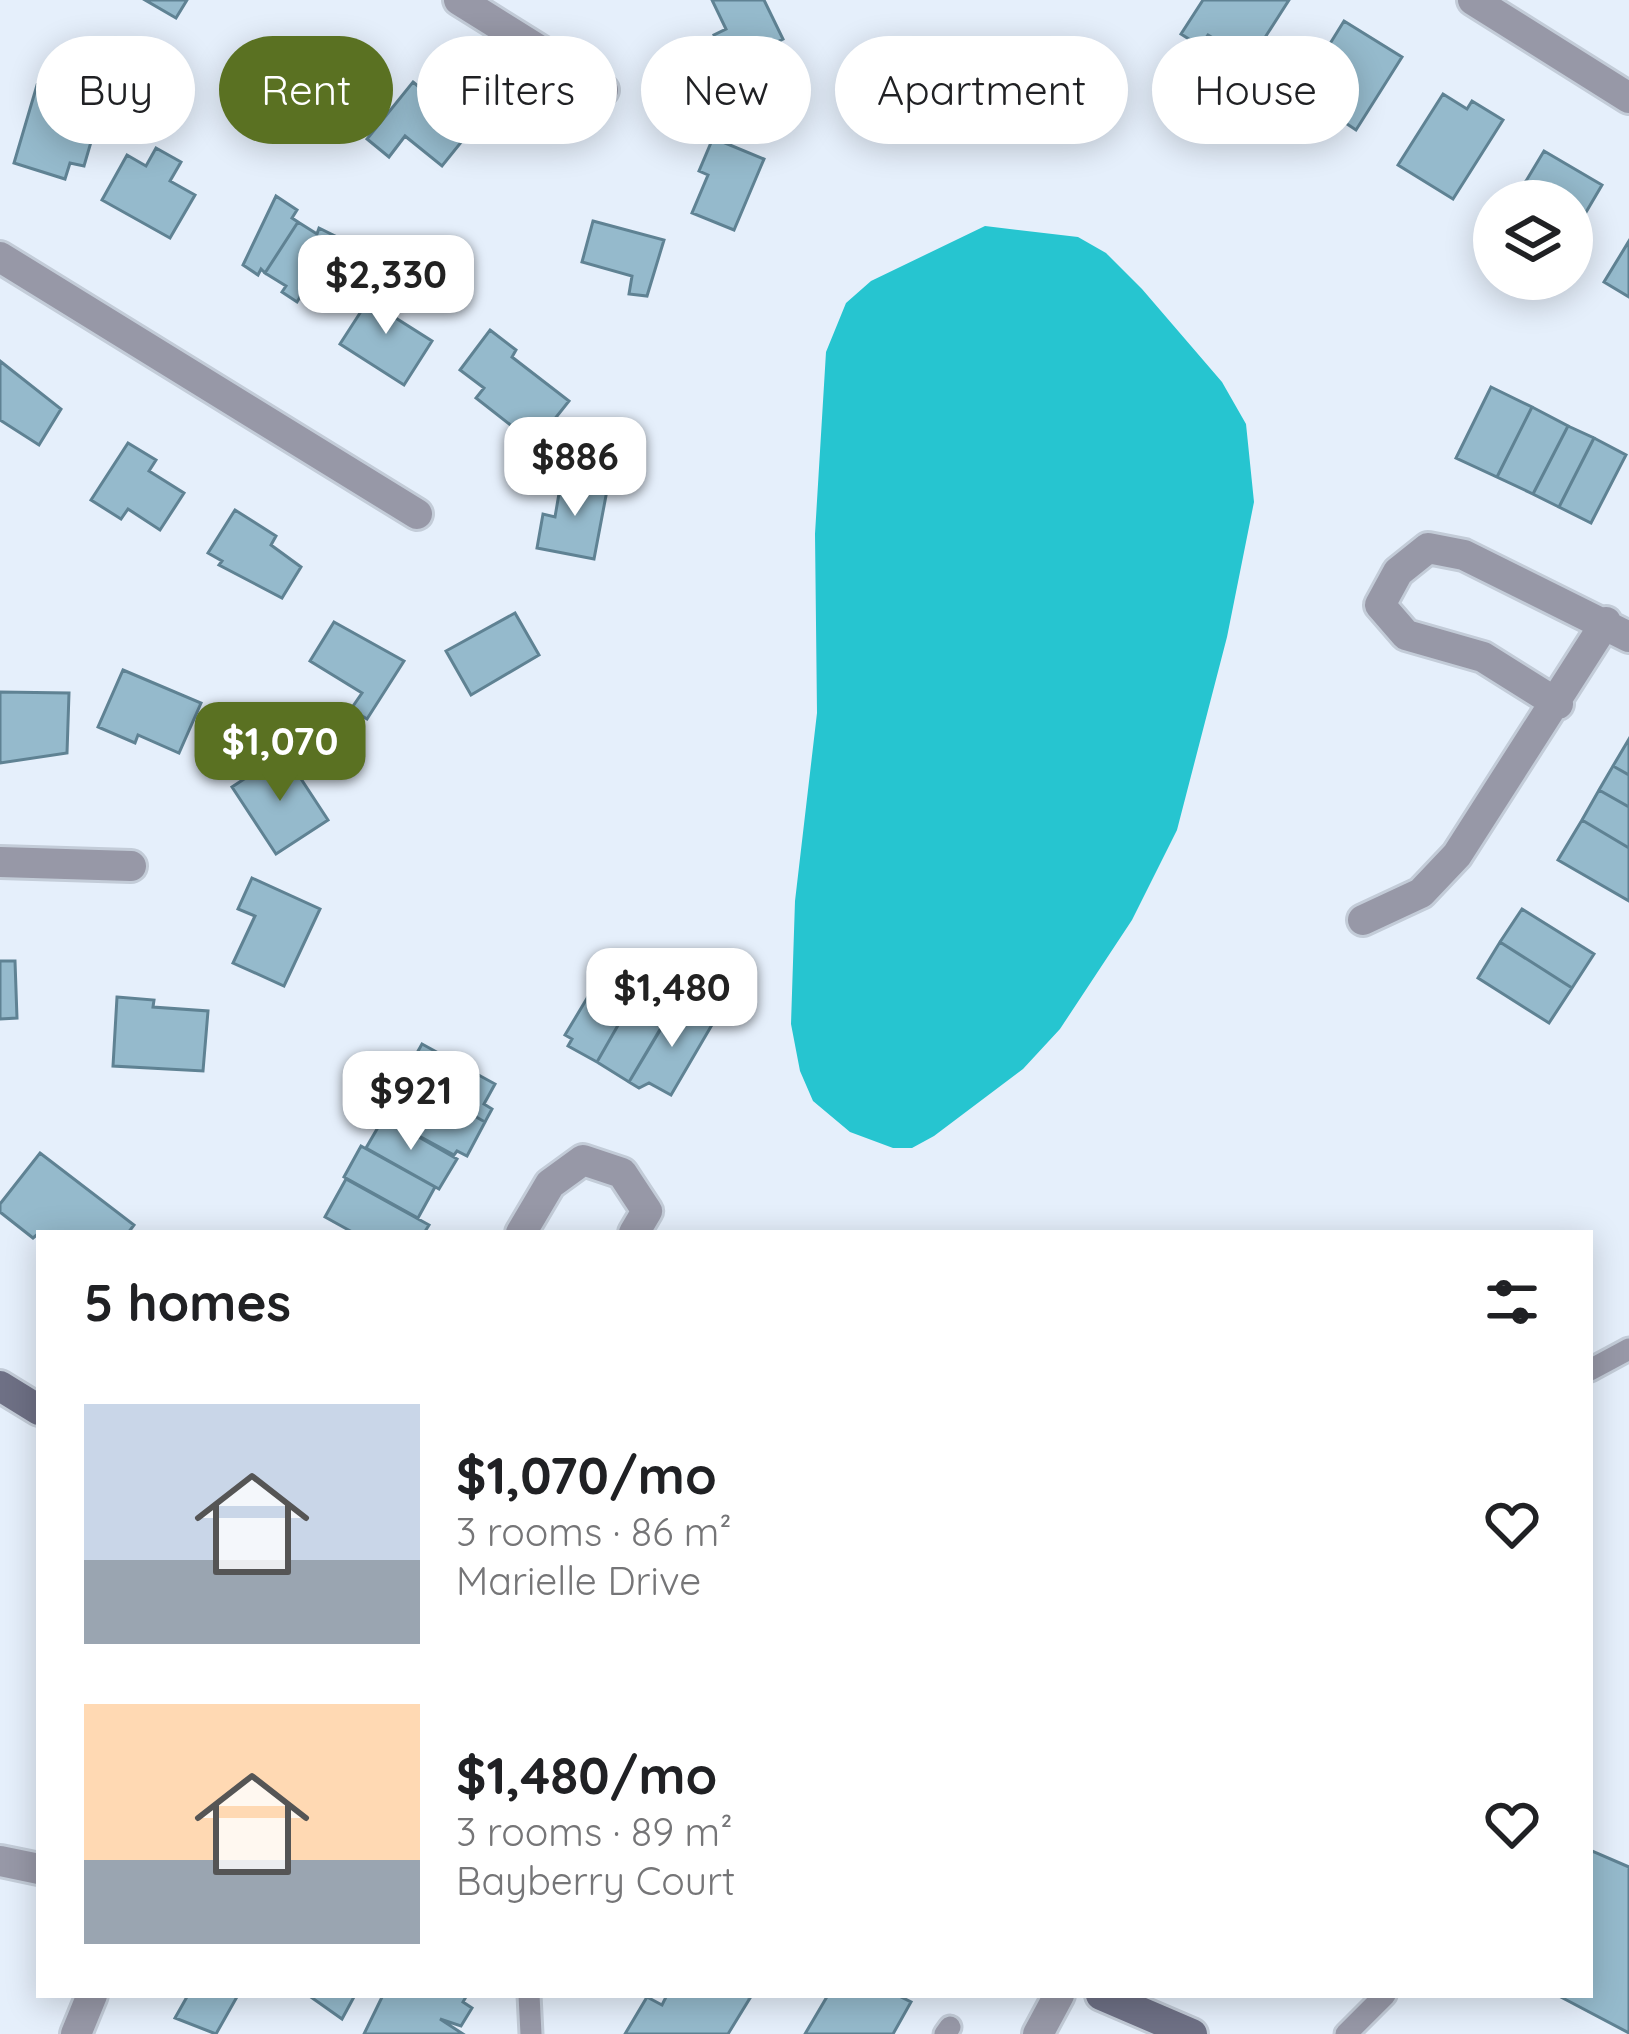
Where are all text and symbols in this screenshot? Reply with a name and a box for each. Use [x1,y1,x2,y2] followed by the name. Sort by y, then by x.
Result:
[36,36,195,144] chip: Buy
[219,36,393,144] chip: Rent
[417,36,617,144] chip: Filters
[641,36,811,144] chip: New
[835,36,1128,144] chip: Apartment
[1152,36,1359,144] chip: House
[1473,180,1593,300] map controls
[1473,180,1593,300] button: layers
[288,235,484,337] pin: $2,330
[325,249,447,298] text: $2,330
[504,417,646,519] pin: $886
[531,431,619,480] text: $886
[182,702,378,804] pin: $1,070
[222,716,338,765] text: $1,070
[574,948,770,1050] pin: $1,480
[613,962,731,1011] text: $1,480
[340,1051,482,1153] pin: $921
[370,1065,452,1114] text: $921
[1479,1269,1545,1335] icon: filters
[84,1270,291,1334] text: 5 homes
[456,1443,717,1507] text: $1,070/mo
[180,1452,324,1596] icon: home
[1479,1491,1545,1557] icon: heart
[456,1507,732,1556] text: 3 rooms · 86 m²
[456,1556,701,1605] text: Marielle Drive
[456,1743,717,1807] text: $1,480/mo
[180,1752,324,1896] icon: home
[1479,1791,1545,1857] icon: heart
[456,1807,733,1856] text: 3 rooms · 89 m²
[456,1856,735,1905] text: Bayberry Court

